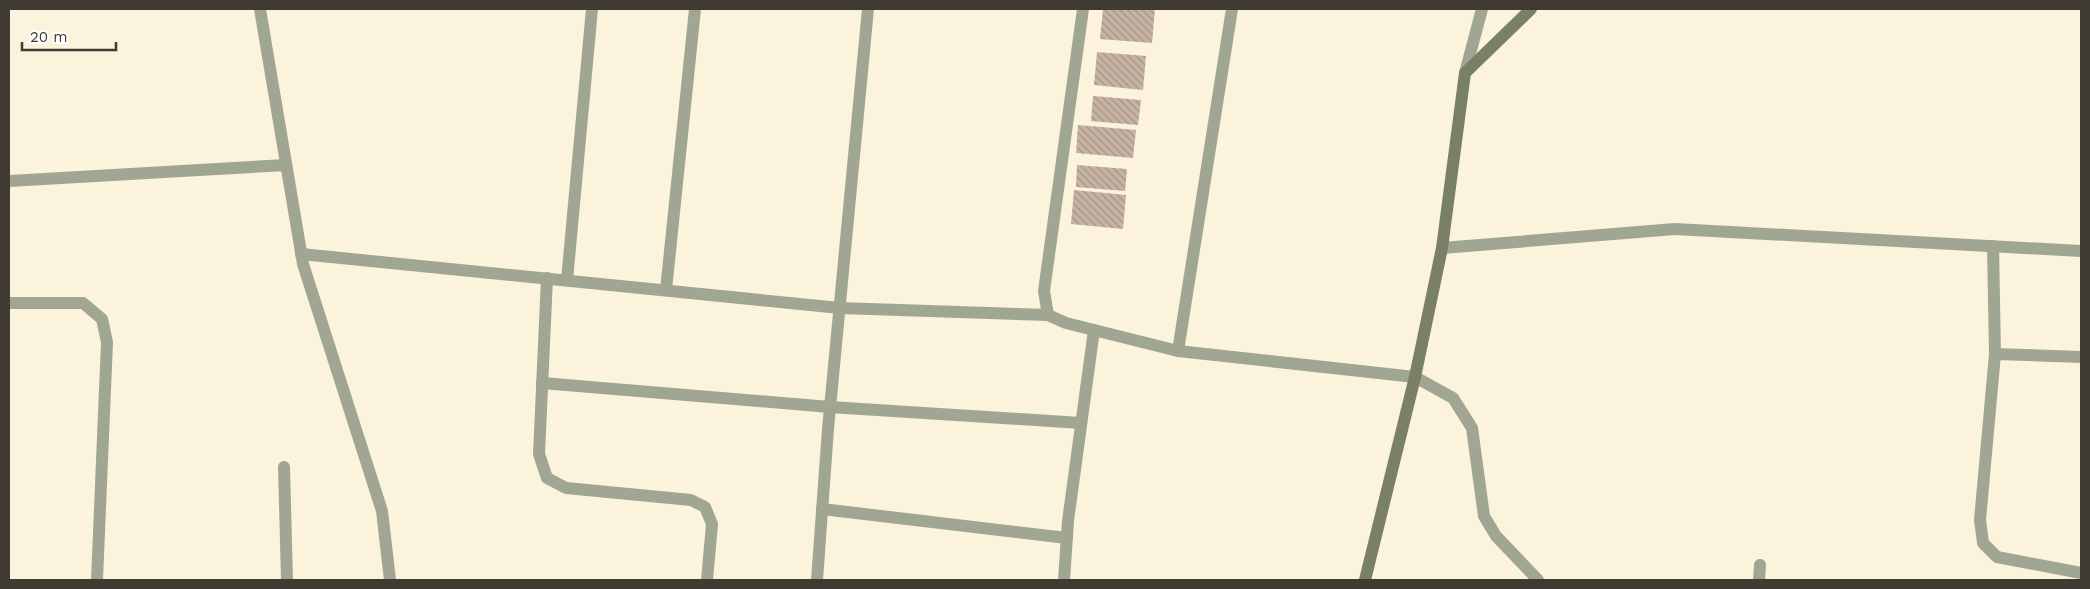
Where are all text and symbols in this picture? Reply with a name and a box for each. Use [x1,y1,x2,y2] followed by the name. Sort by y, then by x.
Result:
[22,20,116,52] scale bar
[30,28,68,46] text: 20 m

